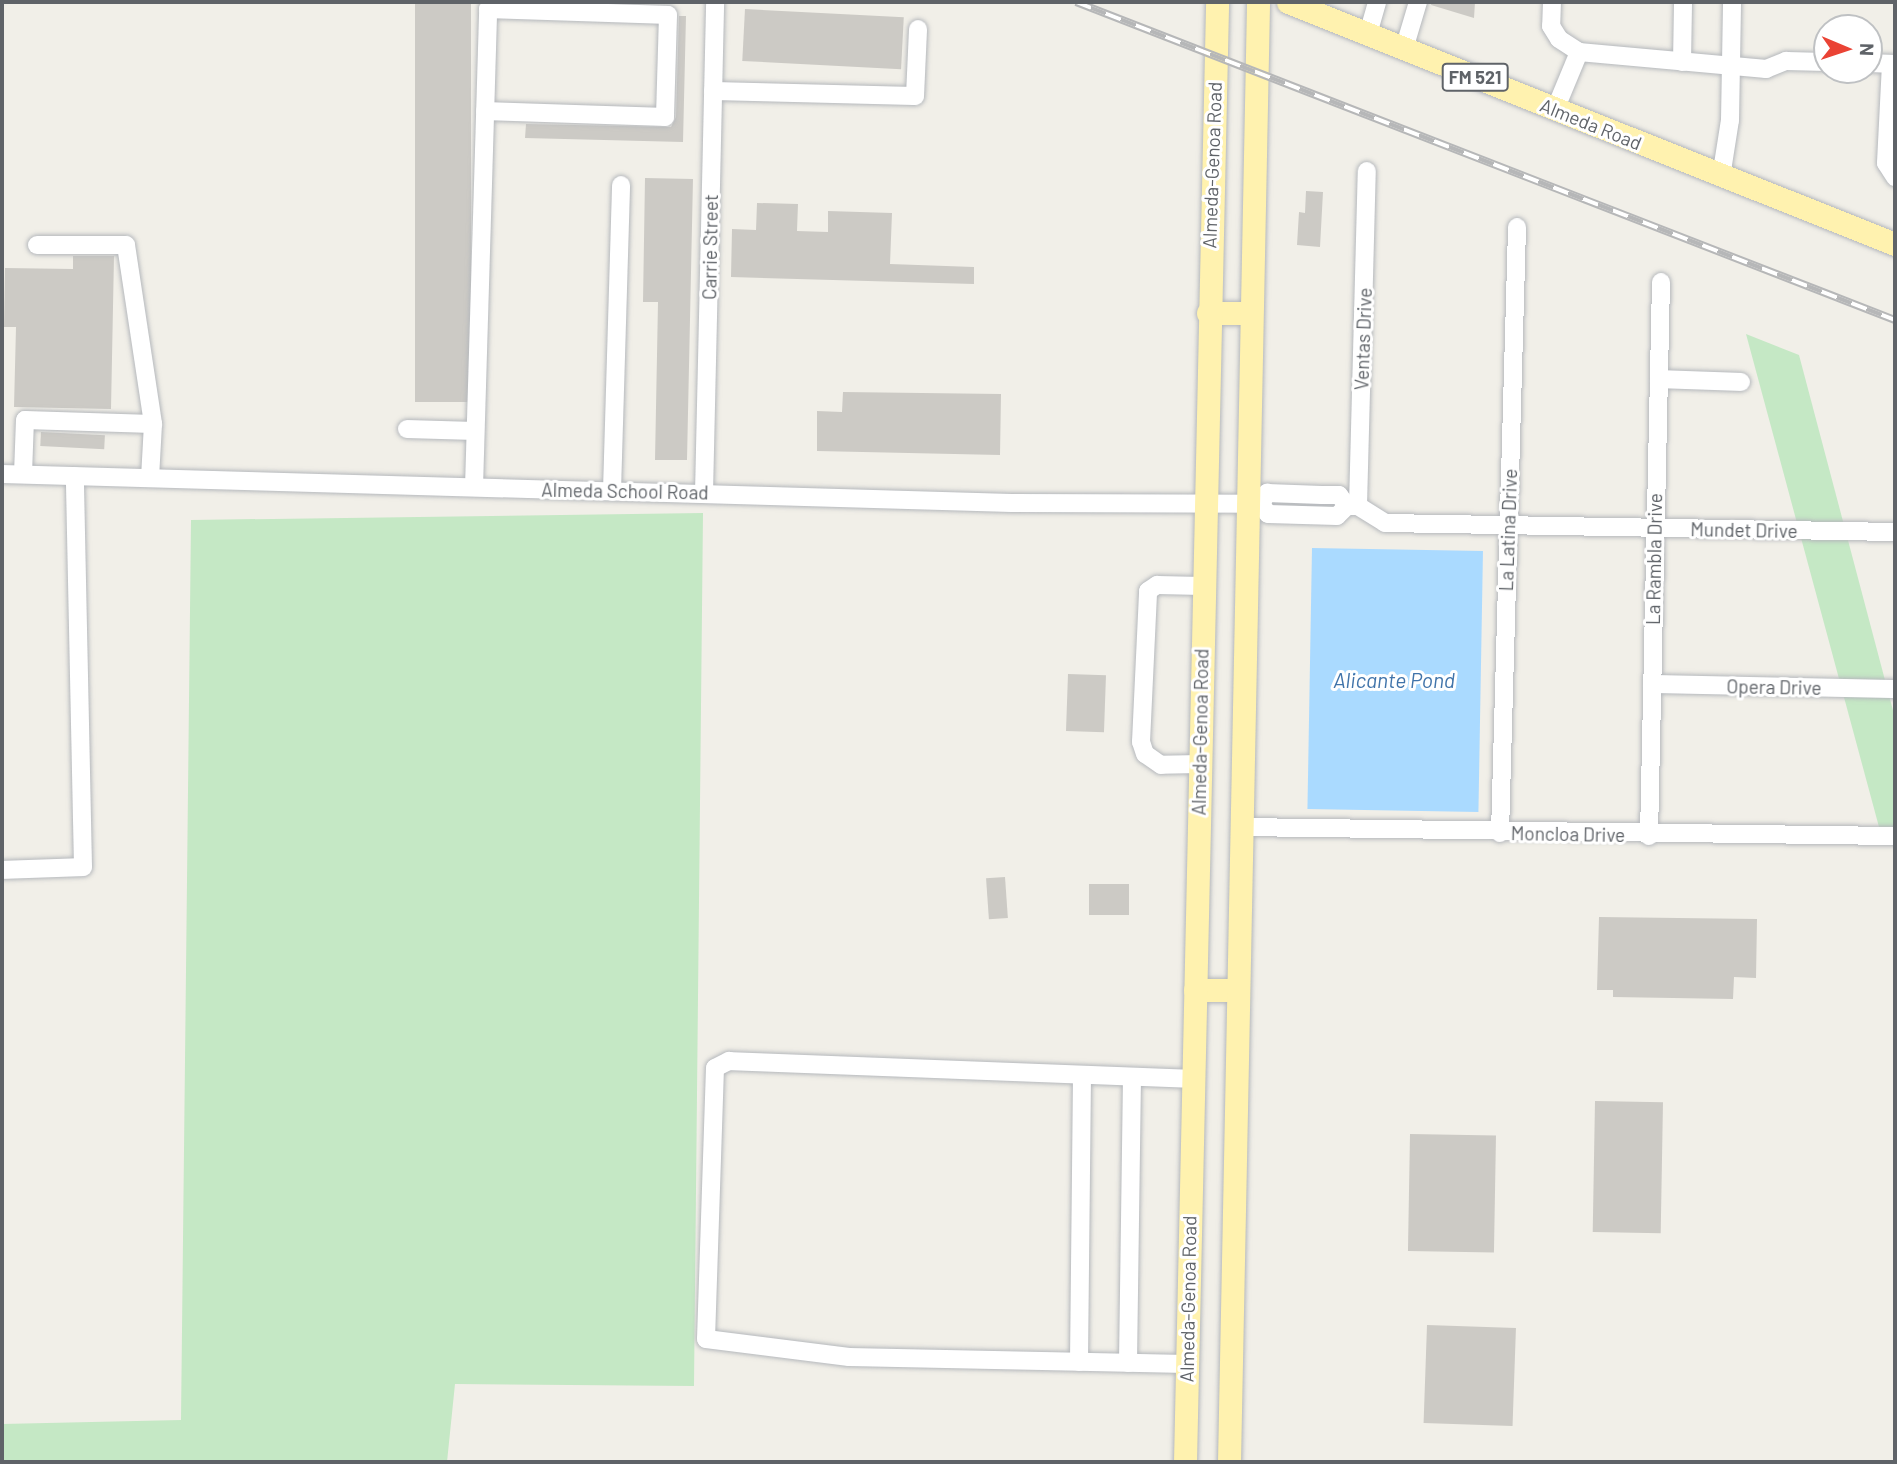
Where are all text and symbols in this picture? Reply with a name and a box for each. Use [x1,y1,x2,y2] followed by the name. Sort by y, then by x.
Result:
[1813,14,1883,84] north arrow
[1856,43,1879,56] text: N
[1440,62,1510,92] road number: FM 521
[1198,81,1226,249] street label: Almeda-Genoa Road
[1537,93,1645,155] street label: Almeda Road
[698,194,722,300] street label: Carrie Street
[1350,287,1376,391] street label: Ventas Drive
[1494,468,1522,592] street label: La Latina Drive
[541,478,709,504] street label: Almeda School Road
[1641,493,1667,625] street label: La Rambla Drive
[1690,518,1798,542] street label: Mundet Drive
[1187,648,1213,816] street label: Almeda-Genoa Road
[1333,667,1455,693] water label: Alicante Pond
[1726,675,1822,699] street label: Opera Drive
[1511,822,1625,846] street label: Moncloa Drive
[1175,1215,1201,1383] street label: Almeda-Genoa Road

